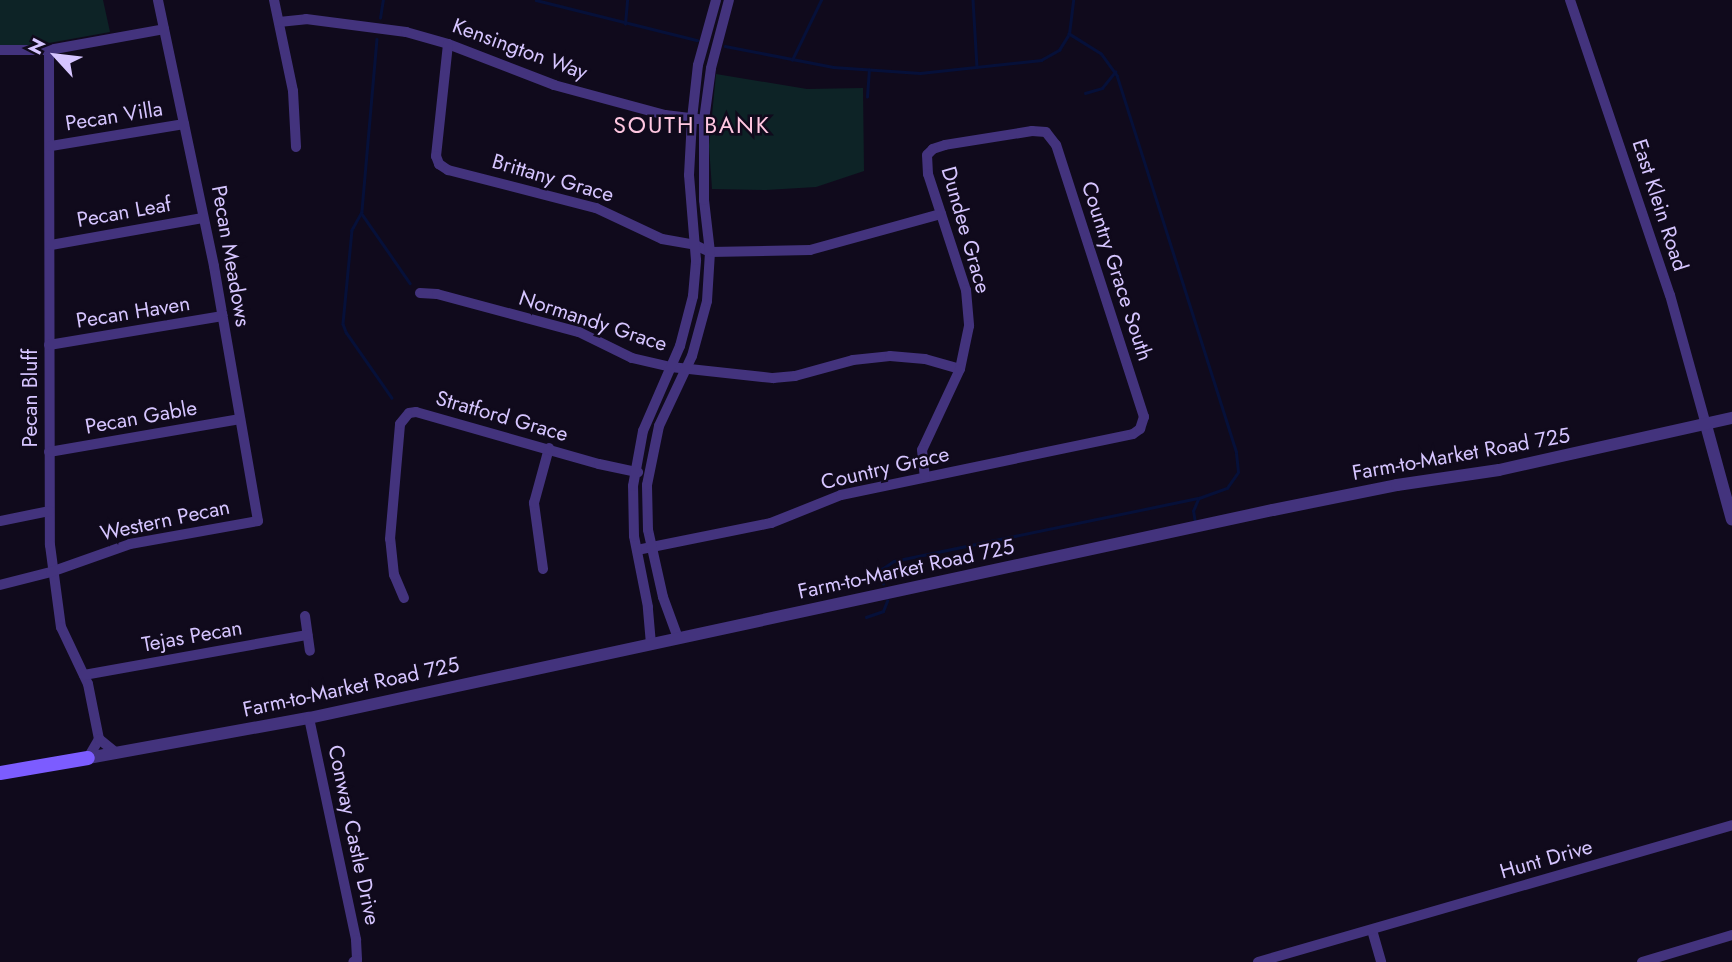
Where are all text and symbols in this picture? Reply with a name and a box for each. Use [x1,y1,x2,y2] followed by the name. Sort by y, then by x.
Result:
[449,13,591,85] street label: Kensington Way
[21,21,91,91] north arrow
[21,33,52,59] text: N
[64,96,164,136] street label: Pecan Villa
[614,111,770,139] district label: SOUTH BANK
[1627,136,1693,274] street label: East Klein Road
[489,149,617,207] street label: Brittany Grace
[936,164,996,296] street label: Dundee Grace
[1076,178,1158,364] street label: Country Grace South
[206,183,256,329] street label: Pecan Meadows
[75,191,173,233] street label: Pecan Leaf
[516,285,670,357] street label: Normandy Grace
[74,291,192,333] street label: Pecan Haven
[17,349,43,447] street label: Pecan Bluff
[433,385,571,447] street label: Stratford Grace
[83,395,199,439] street label: Pecan Gable
[1350,422,1572,486] street label: Farm-to-Market Road 725
[818,441,952,495] street label: Country Grace
[98,494,232,546] street label: Western Pecan
[795,534,1017,604] street label: Farm-to-Market Road 725
[140,615,244,657] street label: Tejas Pecan
[240,652,462,722] street label: Farm-to-Market Road 725
[323,743,385,927] street label: Conway Castle Drive
[1497,834,1595,884] street label: Hunt Drive

